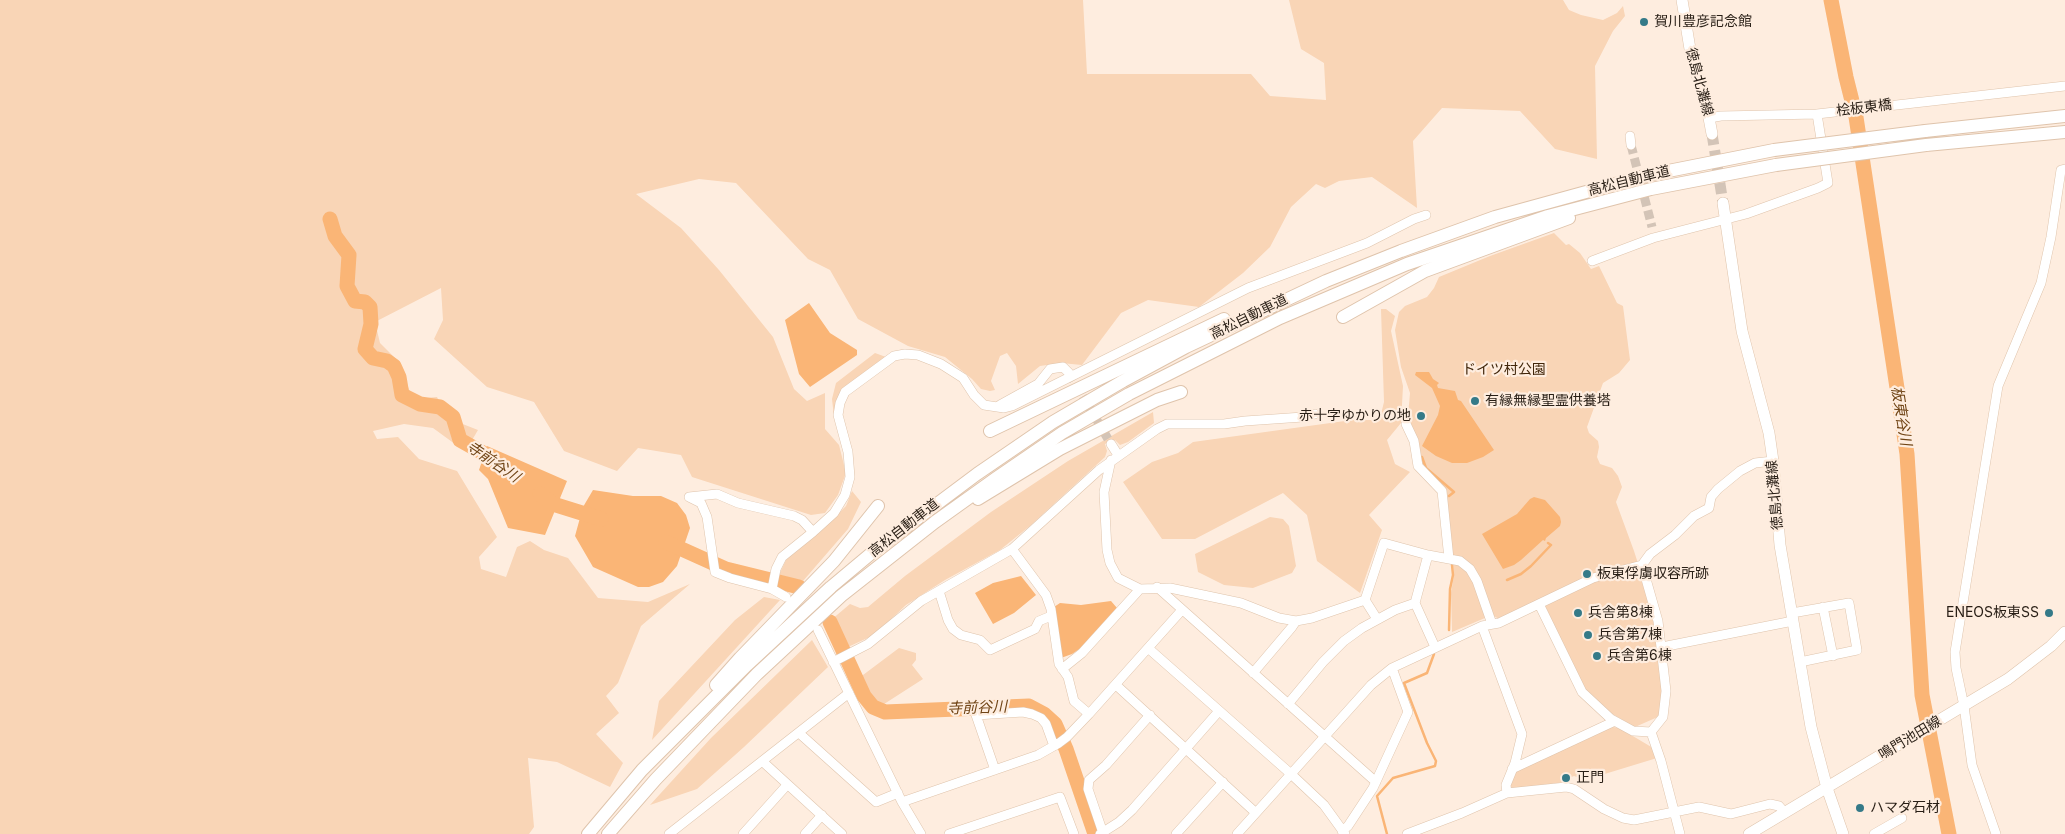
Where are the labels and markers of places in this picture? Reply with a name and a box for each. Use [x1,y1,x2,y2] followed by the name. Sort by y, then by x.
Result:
[1654,14,1752,30] place label: 賀川豊彦記念館
[1638,16,1650,28] marker: 賀川豊彦記念館
[1485,393,1611,409] place label: 有縁無縁聖霊供養塔
[1469,395,1481,407] marker: 有縁無縁聖霊供養塔
[1299,408,1411,424] place label: 赤十字ゆかりの地
[1415,410,1427,422] marker: 赤十字ゆかりの地
[1597,566,1709,582] place label: 板東俘虜収容所跡
[1581,568,1593,580] marker: 板東俘虜収容所跡
[1588,605,1653,621] place label: 兵舎第8棟
[1946,605,2039,621] place label: ENEOS板東SS
[1572,607,1584,619] marker: 兵舎第8棟
[2043,607,2055,619] marker: ENEOS板東SS
[1598,627,1662,643] place label: 兵舎第7棟
[1582,629,1594,641] marker: 兵舎第7棟
[1607,648,1672,664] place label: 兵舎第6棟
[1591,650,1603,662] marker: 兵舎第6棟
[1576,770,1604,786] place label: 正門
[1560,772,1572,784] marker: 正門
[1870,800,1940,816] place label: ハマダ石材
[1854,802,1866,814] marker: ハマダ石材

